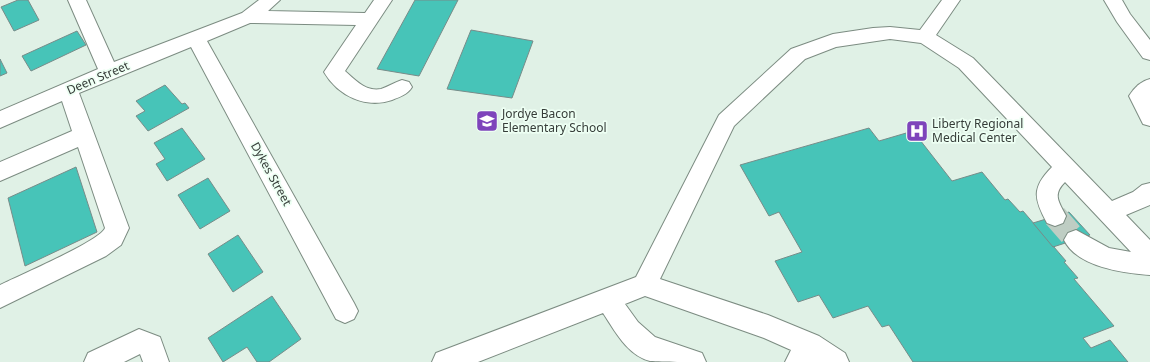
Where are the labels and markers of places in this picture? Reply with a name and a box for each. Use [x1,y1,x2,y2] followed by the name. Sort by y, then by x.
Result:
[501,105,607,136] place label: Jordye Bacon Elementary School
[474,108,500,134] school or university icon: Jordye Bacon Elementary School
[932,115,1023,146] place label: Liberty Regional Medical Center
[904,118,930,144] hospital icon: Liberty Regional Medical Center

